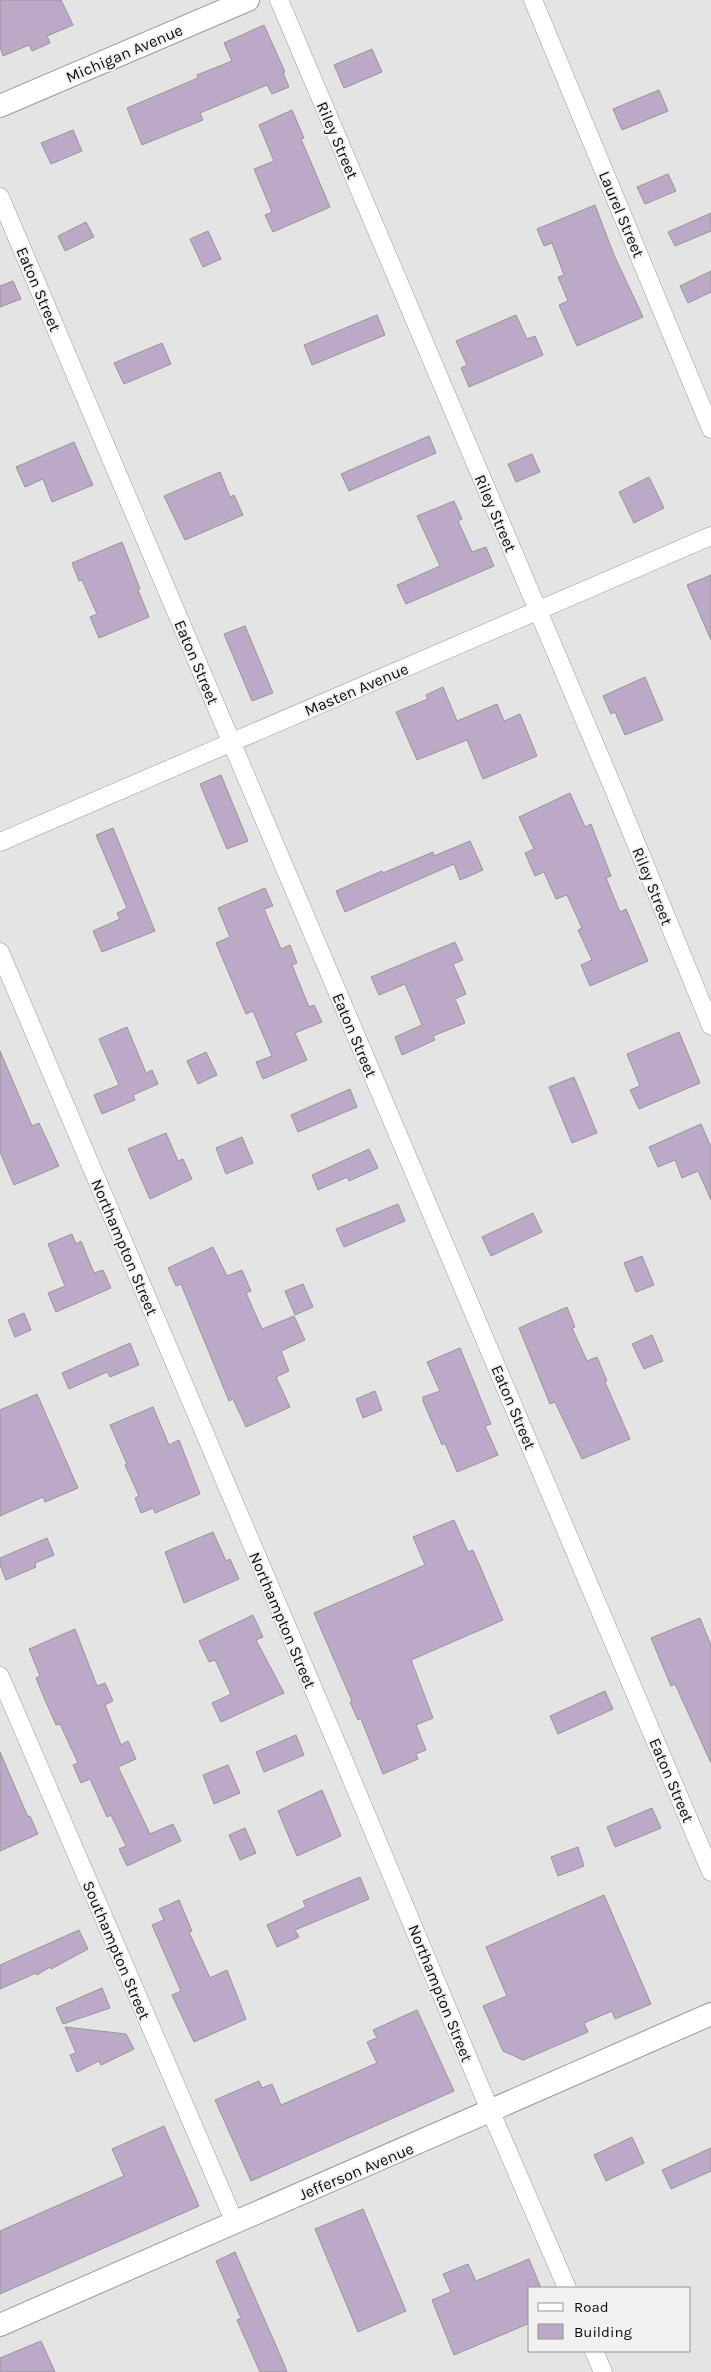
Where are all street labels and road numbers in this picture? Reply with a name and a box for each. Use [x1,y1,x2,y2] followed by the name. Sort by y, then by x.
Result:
[63,20,185,87] street label: Michigan Avenue
[313,99,362,182] street label: Riley Street
[595,168,648,260] street label: Laurel Street
[12,244,65,334] street label: Eaton Street
[471,472,520,555] street label: Riley Street
[170,617,223,707] street label: Eaton Street
[301,659,411,720] street label: Masten Avenue
[628,844,677,928] street label: Riley Street
[328,990,381,1080] street label: Eaton Street
[87,1176,162,1318] street label: Northampton Street
[487,1362,540,1452] street label: Eaton Street
[245,1549,320,1691] street label: Northampton Street
[645,1735,698,1825] street label: Eaton Street
[79,1878,154,2023] street label: Southampton Street
[404,1922,477,2065] street label: Northampton Street
[296,2139,416,2204] street label: Jefferson Avenue

